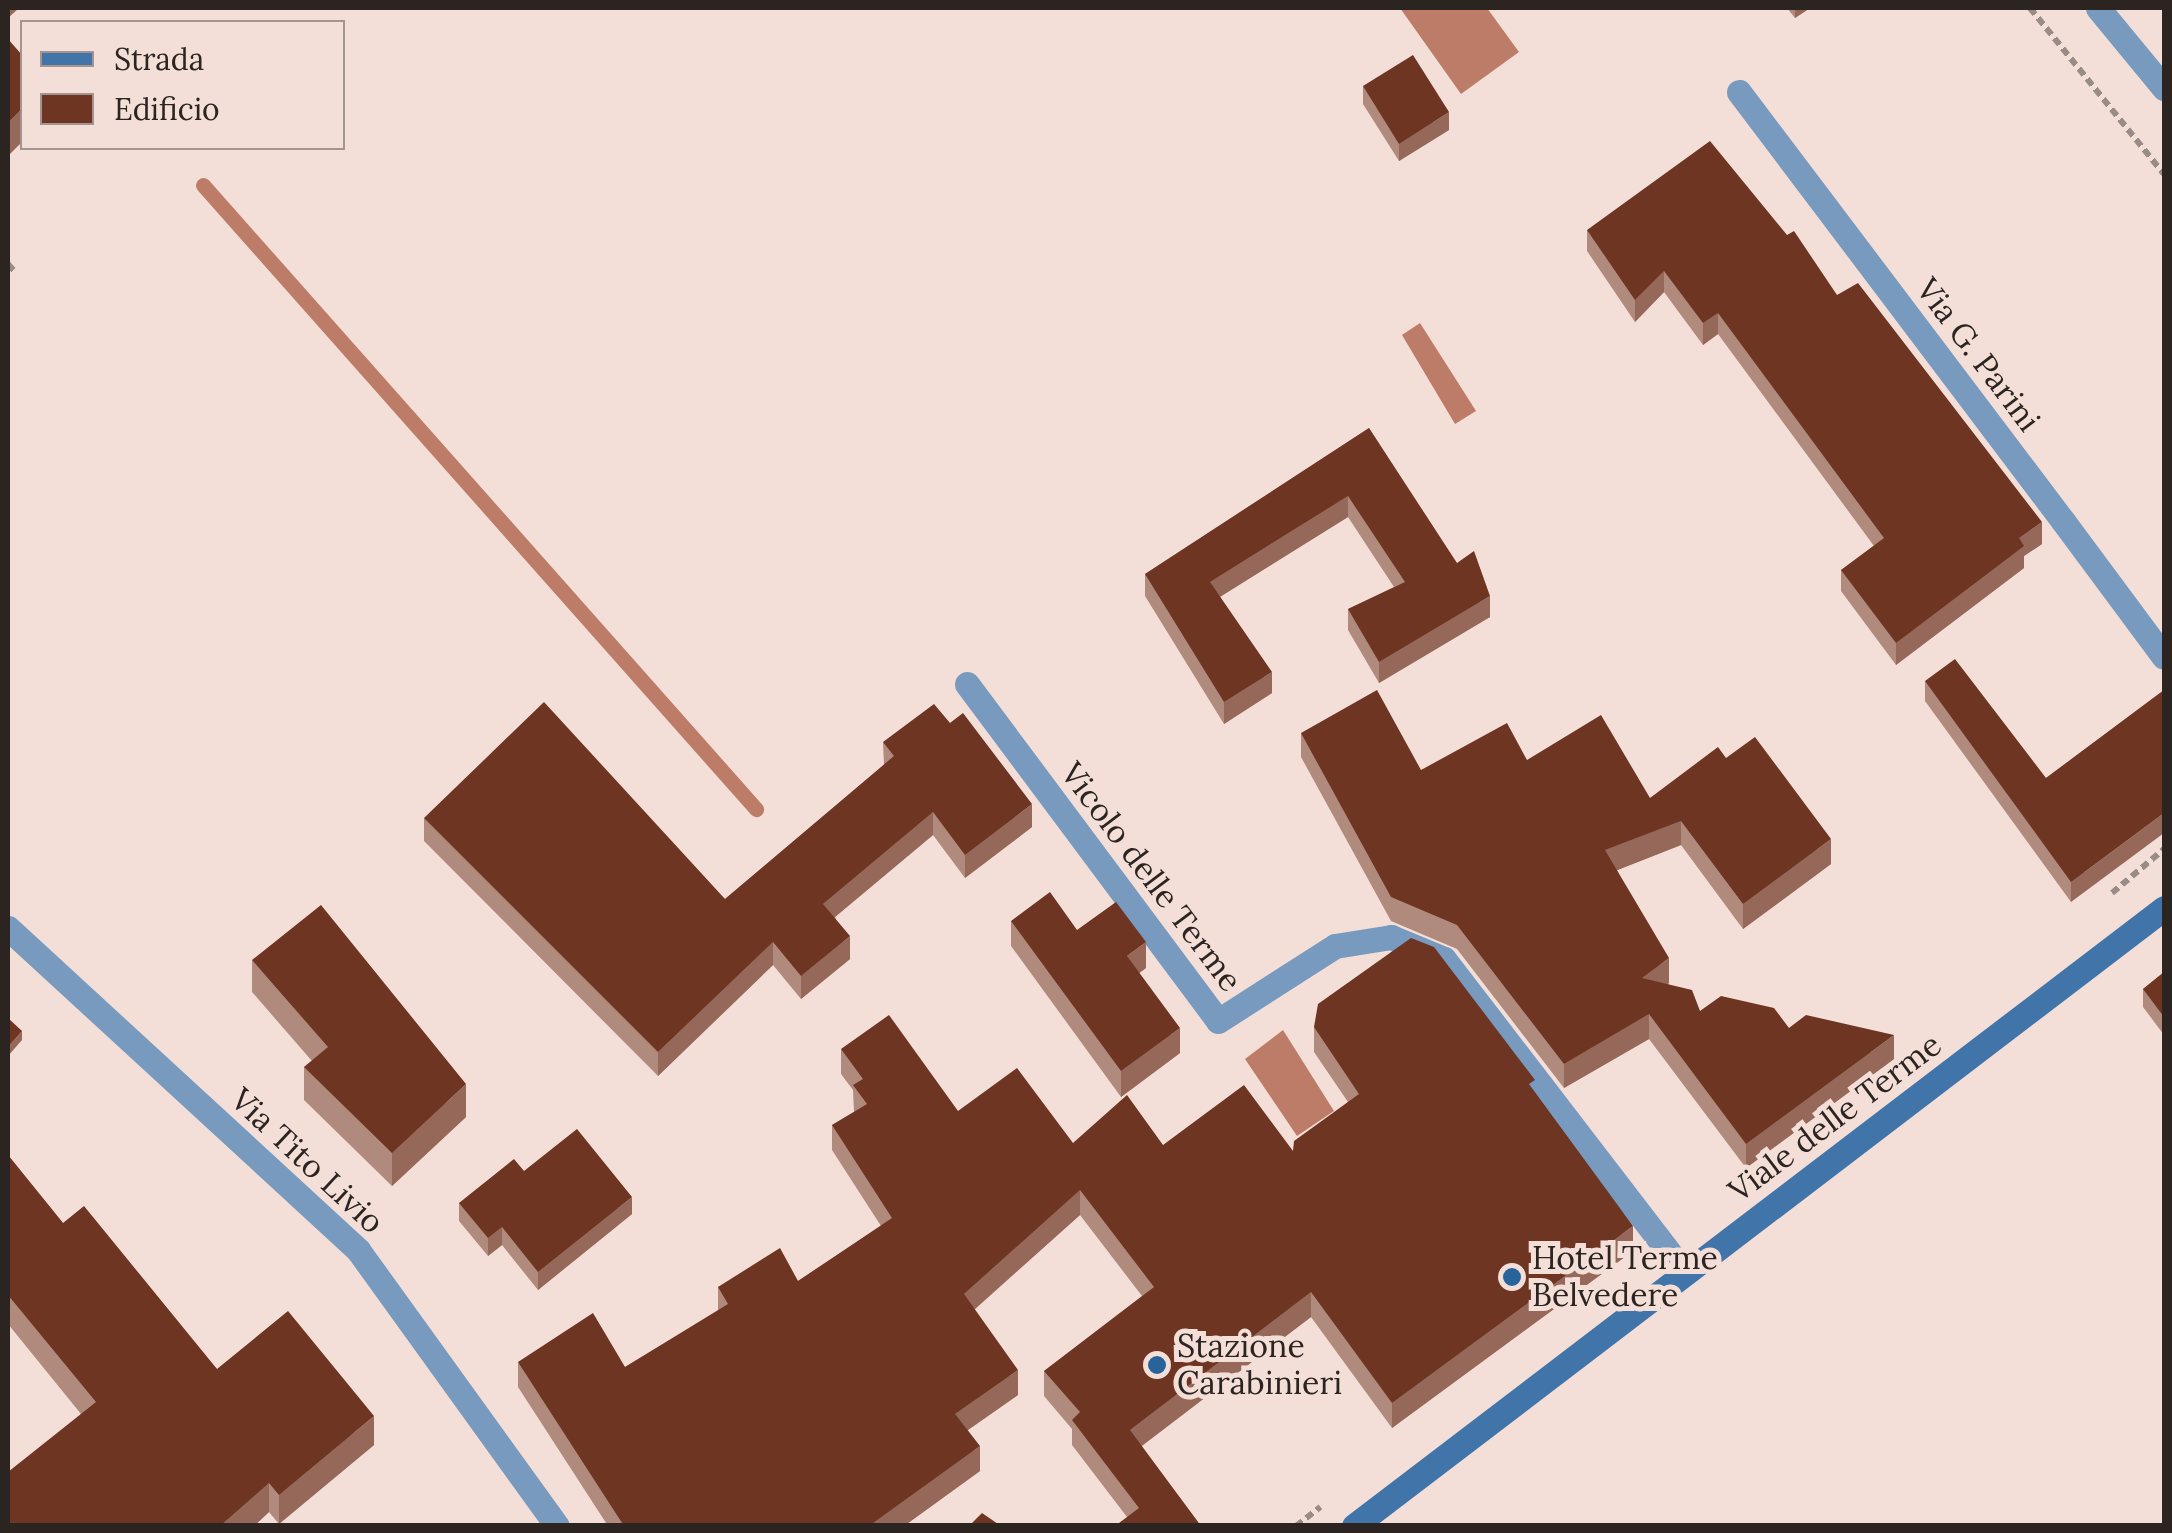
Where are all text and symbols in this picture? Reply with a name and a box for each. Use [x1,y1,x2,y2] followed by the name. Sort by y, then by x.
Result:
[20,20,345,150] legend
[114,40,204,78] text: Strada
[114,90,220,128] text: Edificio
[1908,271,2048,439] street label: Via G. Parini
[1052,755,1250,999] street label: Vicolo delle Terme
[1721,1026,1949,1210] street label: Viale delle Terme
[223,1080,391,1242] street label: Via Tito Livio
[1532,1240,1718,1315] place label: Hotel Terme Belvedere
[1501,1266,1523,1288] marker: Hotel Terme Belvedere
[1177,1328,1342,1403] place label: Stazione Carabinieri
[1146,1354,1168,1376] marker: Stazione Carabinieri

